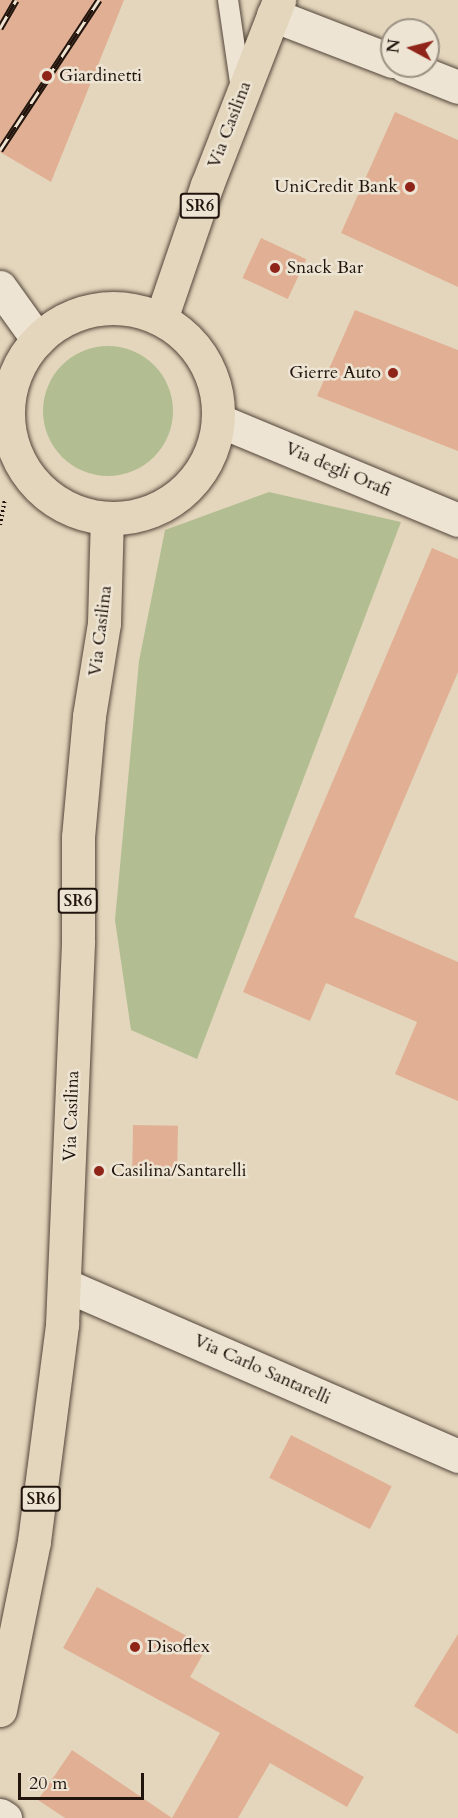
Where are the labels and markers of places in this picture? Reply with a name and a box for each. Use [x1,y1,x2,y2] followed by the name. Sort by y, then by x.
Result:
[59,65,142,87] place label: Giardinetti
[40,69,54,83] marker: Giardinetti
[274,176,398,198] place label: UniCredit Bank
[403,180,417,194] marker: UniCredit Bank
[287,257,363,279] place label: Snack Bar
[268,261,282,275] marker: Snack Bar
[289,362,381,384] place label: Gierre Auto
[386,366,400,380] marker: Gierre Auto
[111,1160,247,1182] place label: Casilina/Santarelli
[92,1164,106,1178] marker: Casilina/Santarelli
[147,1636,210,1658] place label: Disoflex
[128,1640,142,1654] marker: Disoflex

